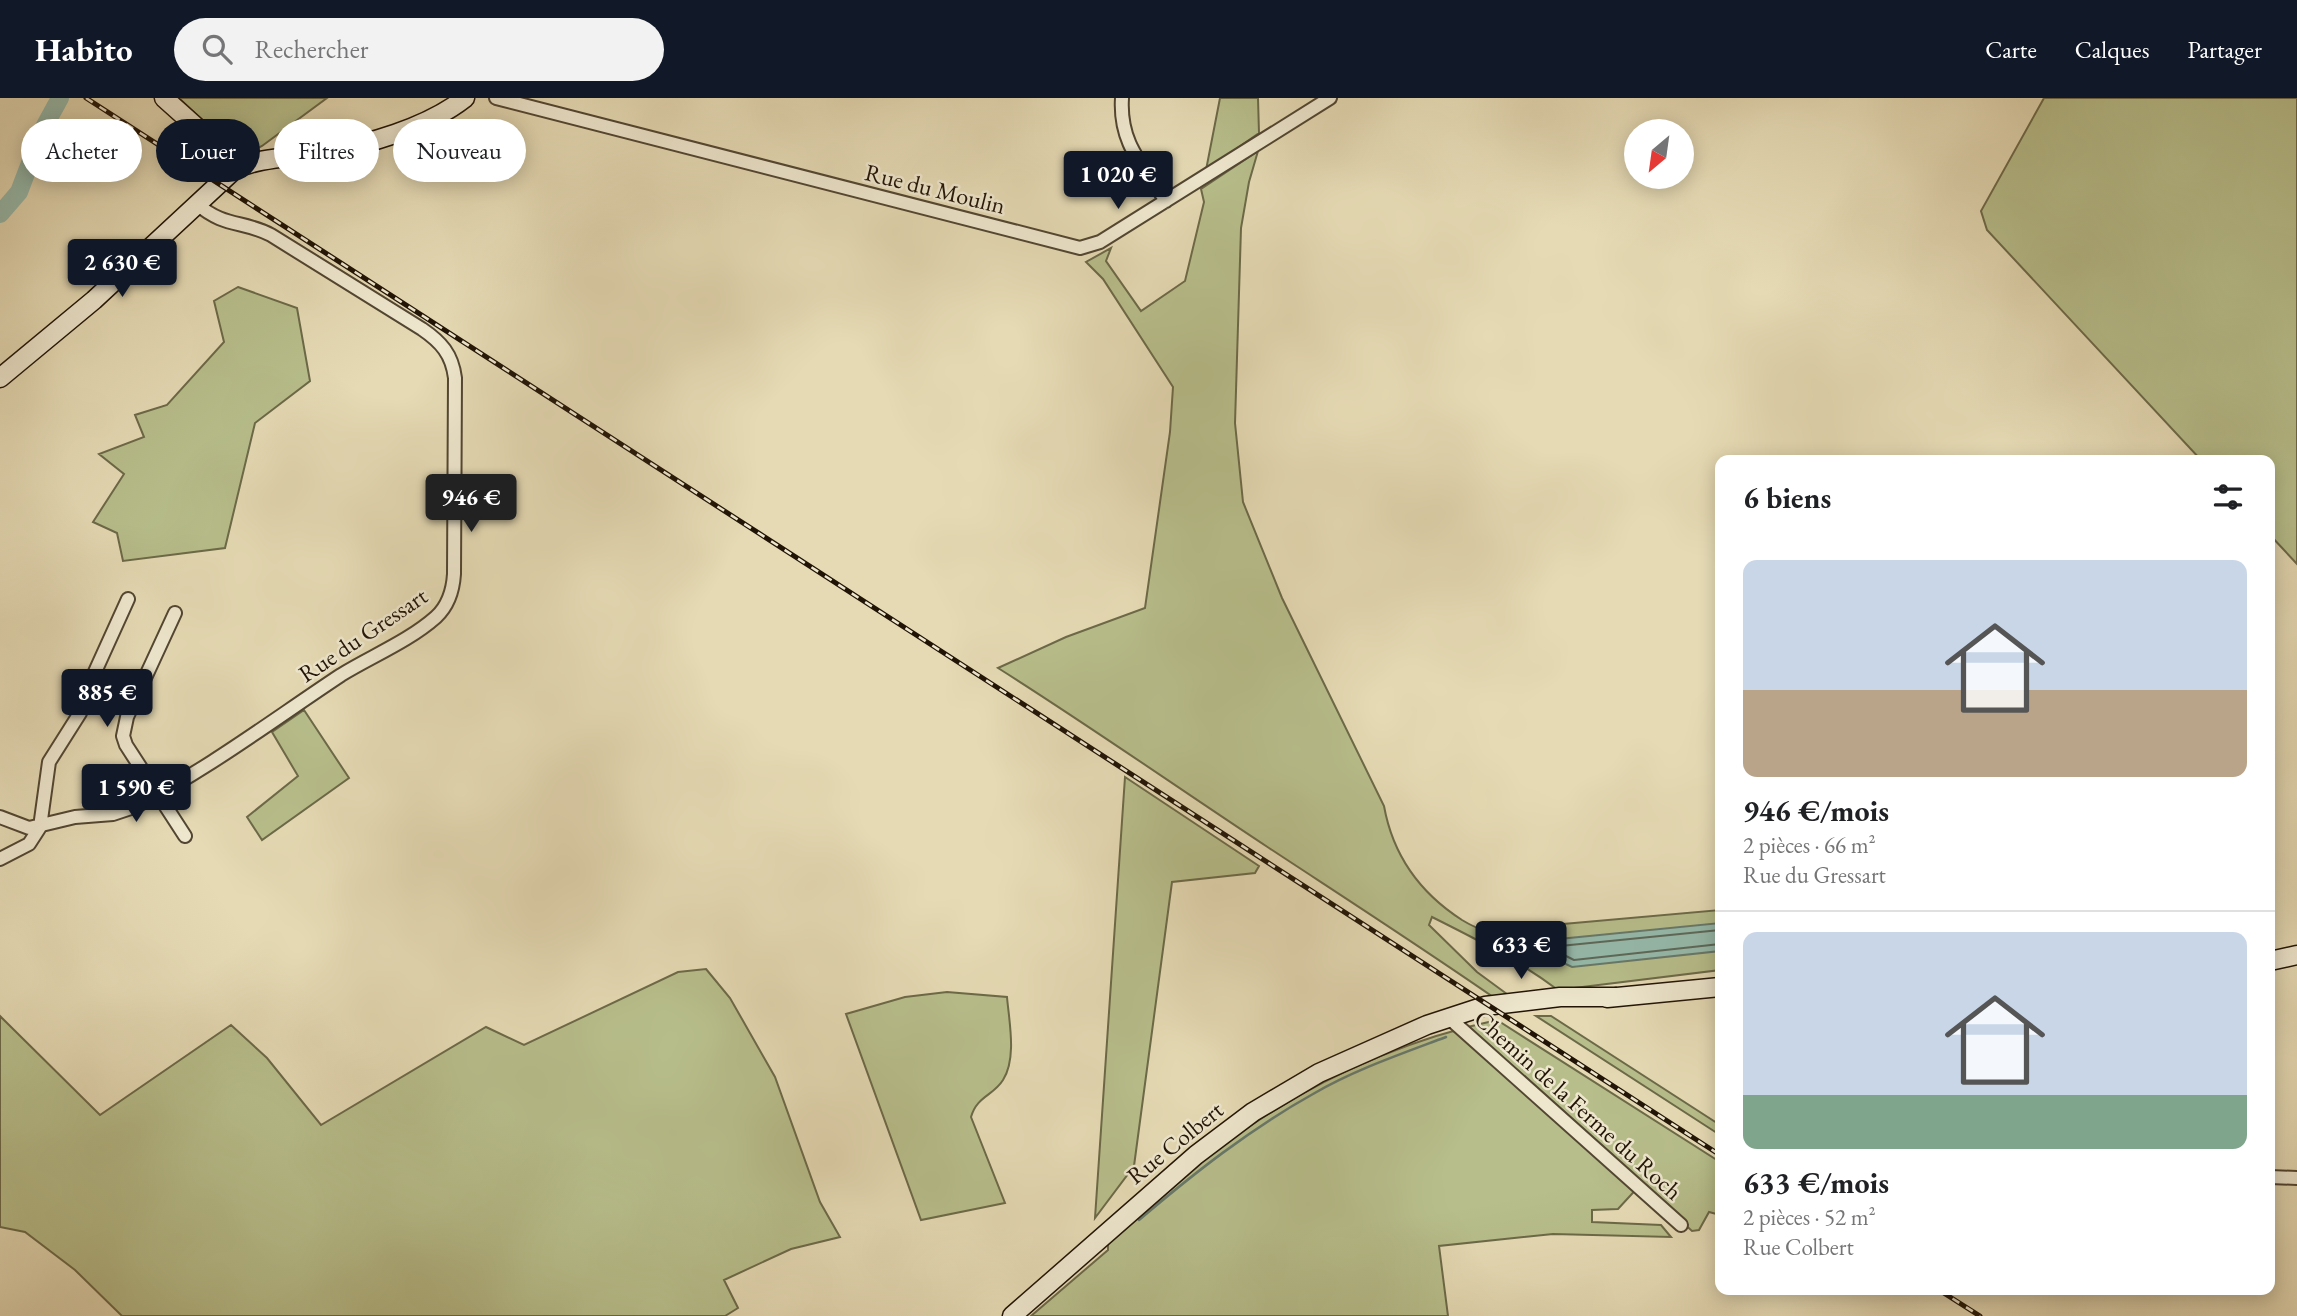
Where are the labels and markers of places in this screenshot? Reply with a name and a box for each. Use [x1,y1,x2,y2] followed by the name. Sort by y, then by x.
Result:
[1053,152,1183,211] pin: 1 020 €
[57,240,187,299] pin: 2 630 €
[422,474,520,534] pin: 946 €
[58,670,156,729] pin: 885 €
[71,764,201,824] pin: 1 590 €
[1472,922,1570,981] pin: 633 €

